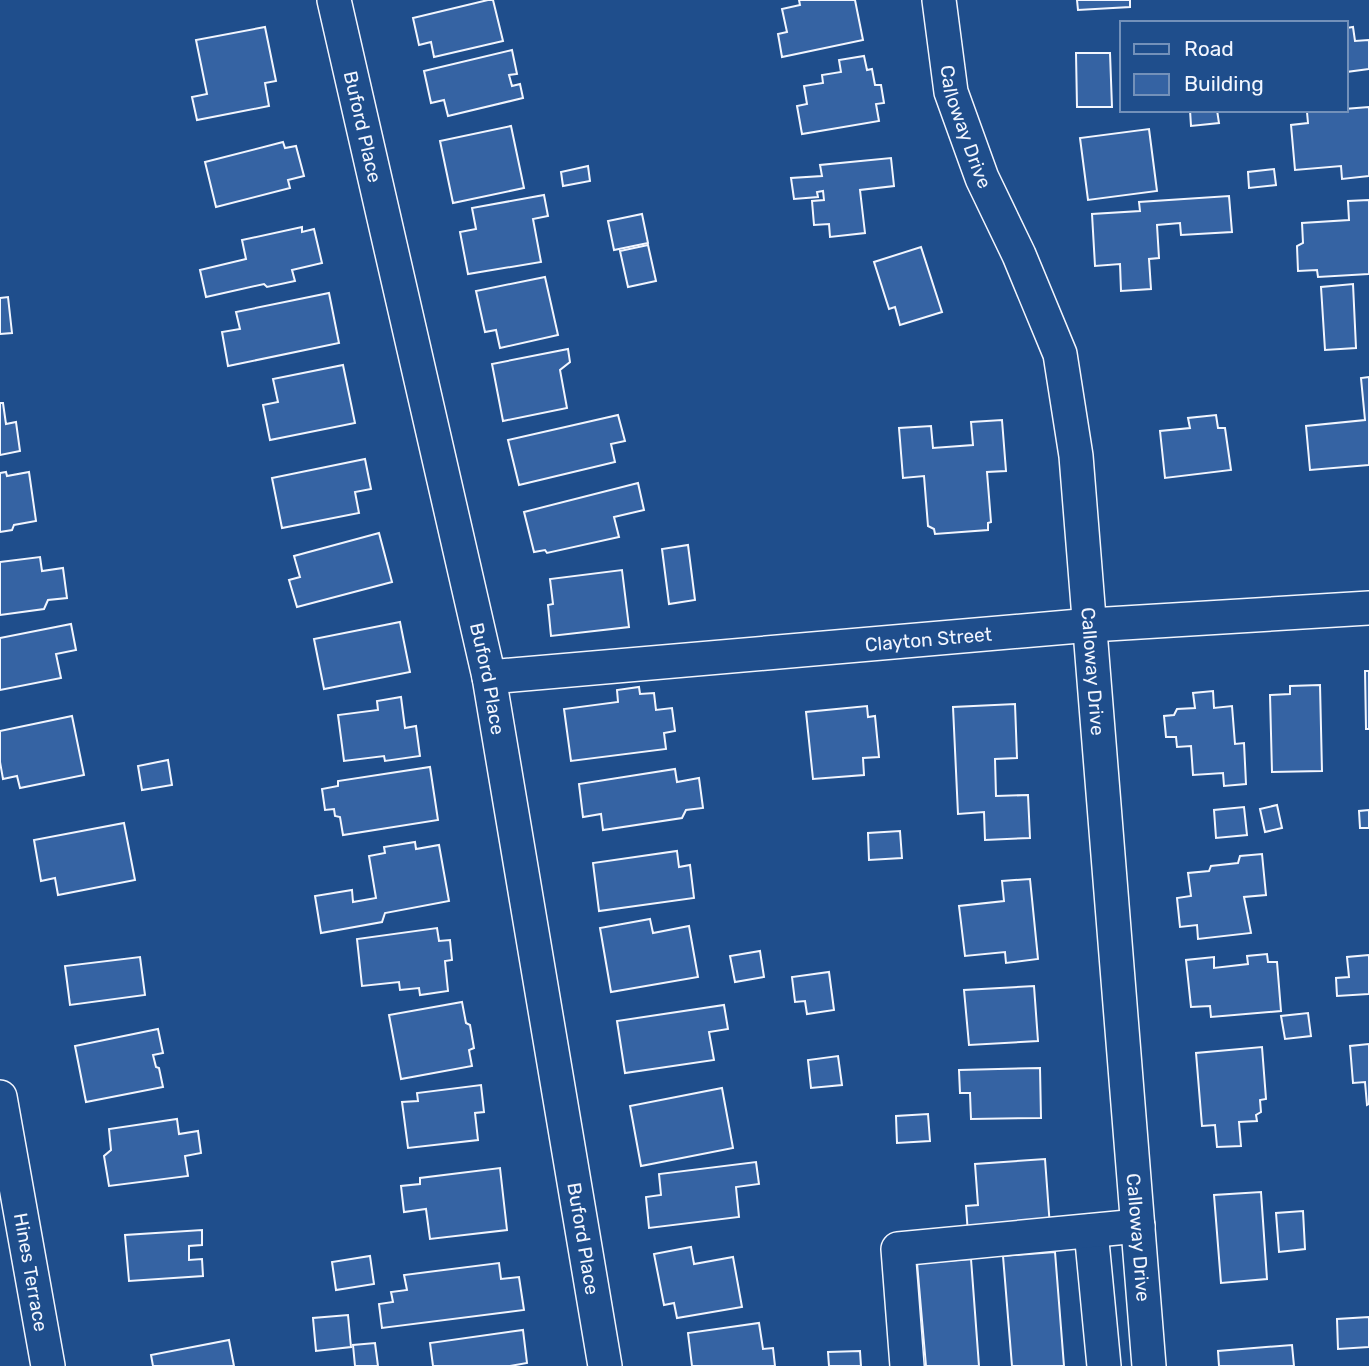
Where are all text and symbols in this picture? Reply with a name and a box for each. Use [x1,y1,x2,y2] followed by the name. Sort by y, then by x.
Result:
[1120,21,1348,112] legend
[1184,36,1234,61] text: Road
[936,64,997,192] street label: Calloway Drive
[339,69,387,185] street label: Buford Place
[1184,71,1264,96] text: Building
[1077,606,1110,736] street label: Calloway Drive
[465,620,510,736] street label: Buford Place
[864,622,993,656] street label: Clayton Street
[1122,1172,1155,1303] street label: Calloway Drive
[563,1181,604,1297] street label: Buford Place
[9,1211,53,1333] street label: Hines Terrace

